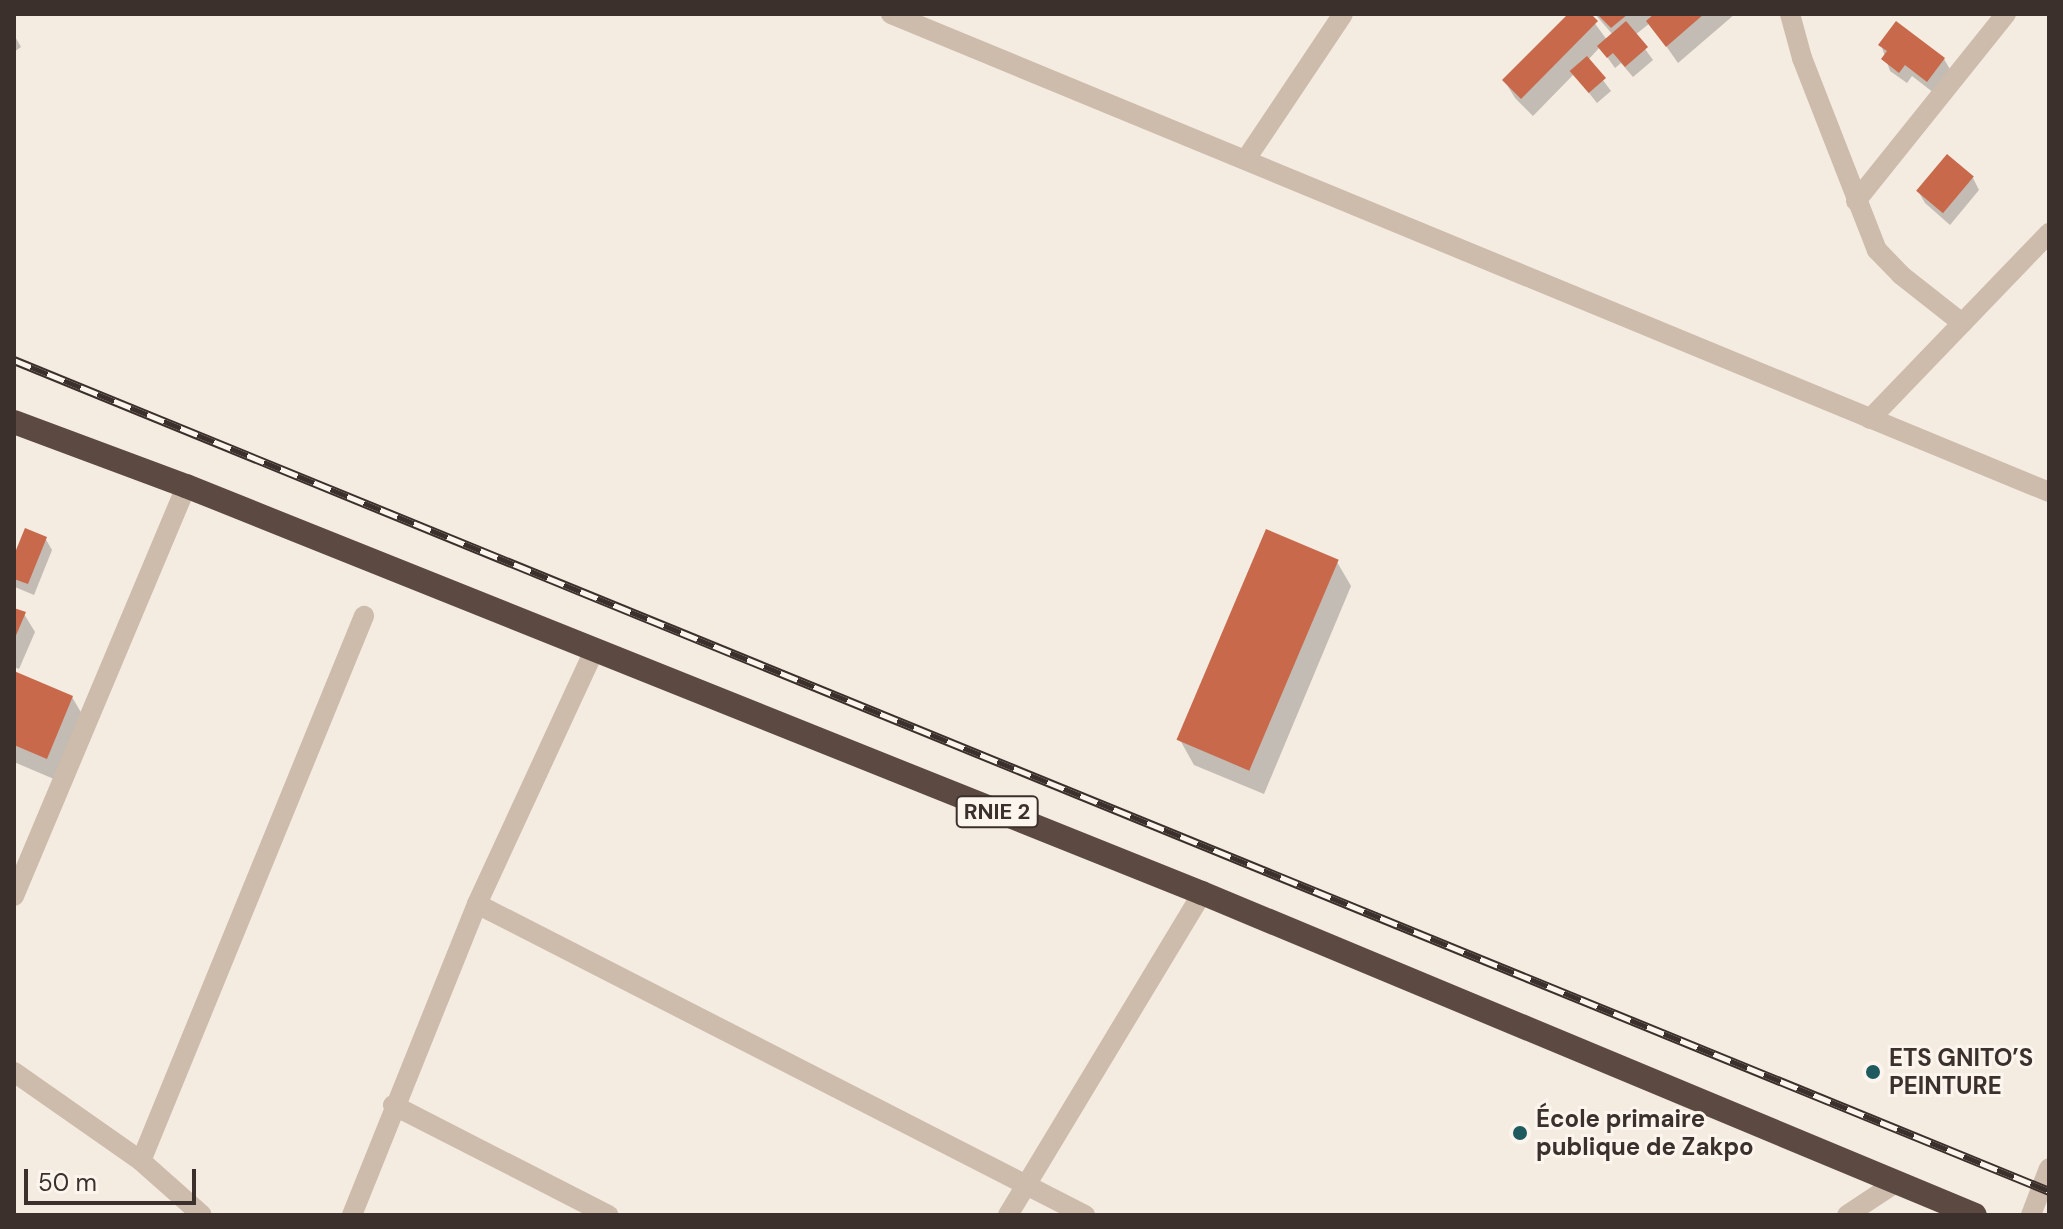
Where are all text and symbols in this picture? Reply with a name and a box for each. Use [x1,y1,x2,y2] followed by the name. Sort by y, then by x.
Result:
[955,794,1039,830] road number: RNIE 2
[1889,1044,2033,1100] place label: ETS GNITO’S PEINTURE
[1864,1063,1882,1081] marker: ETS GNITO’S PEINTURE
[1536,1105,1754,1161] place label: École primaire publique de Zakpo
[1511,1124,1529,1142] marker: École primaire publique de Zakpo
[28,1153,200,1203] scale bar
[38,1167,97,1198] text: 50 m

